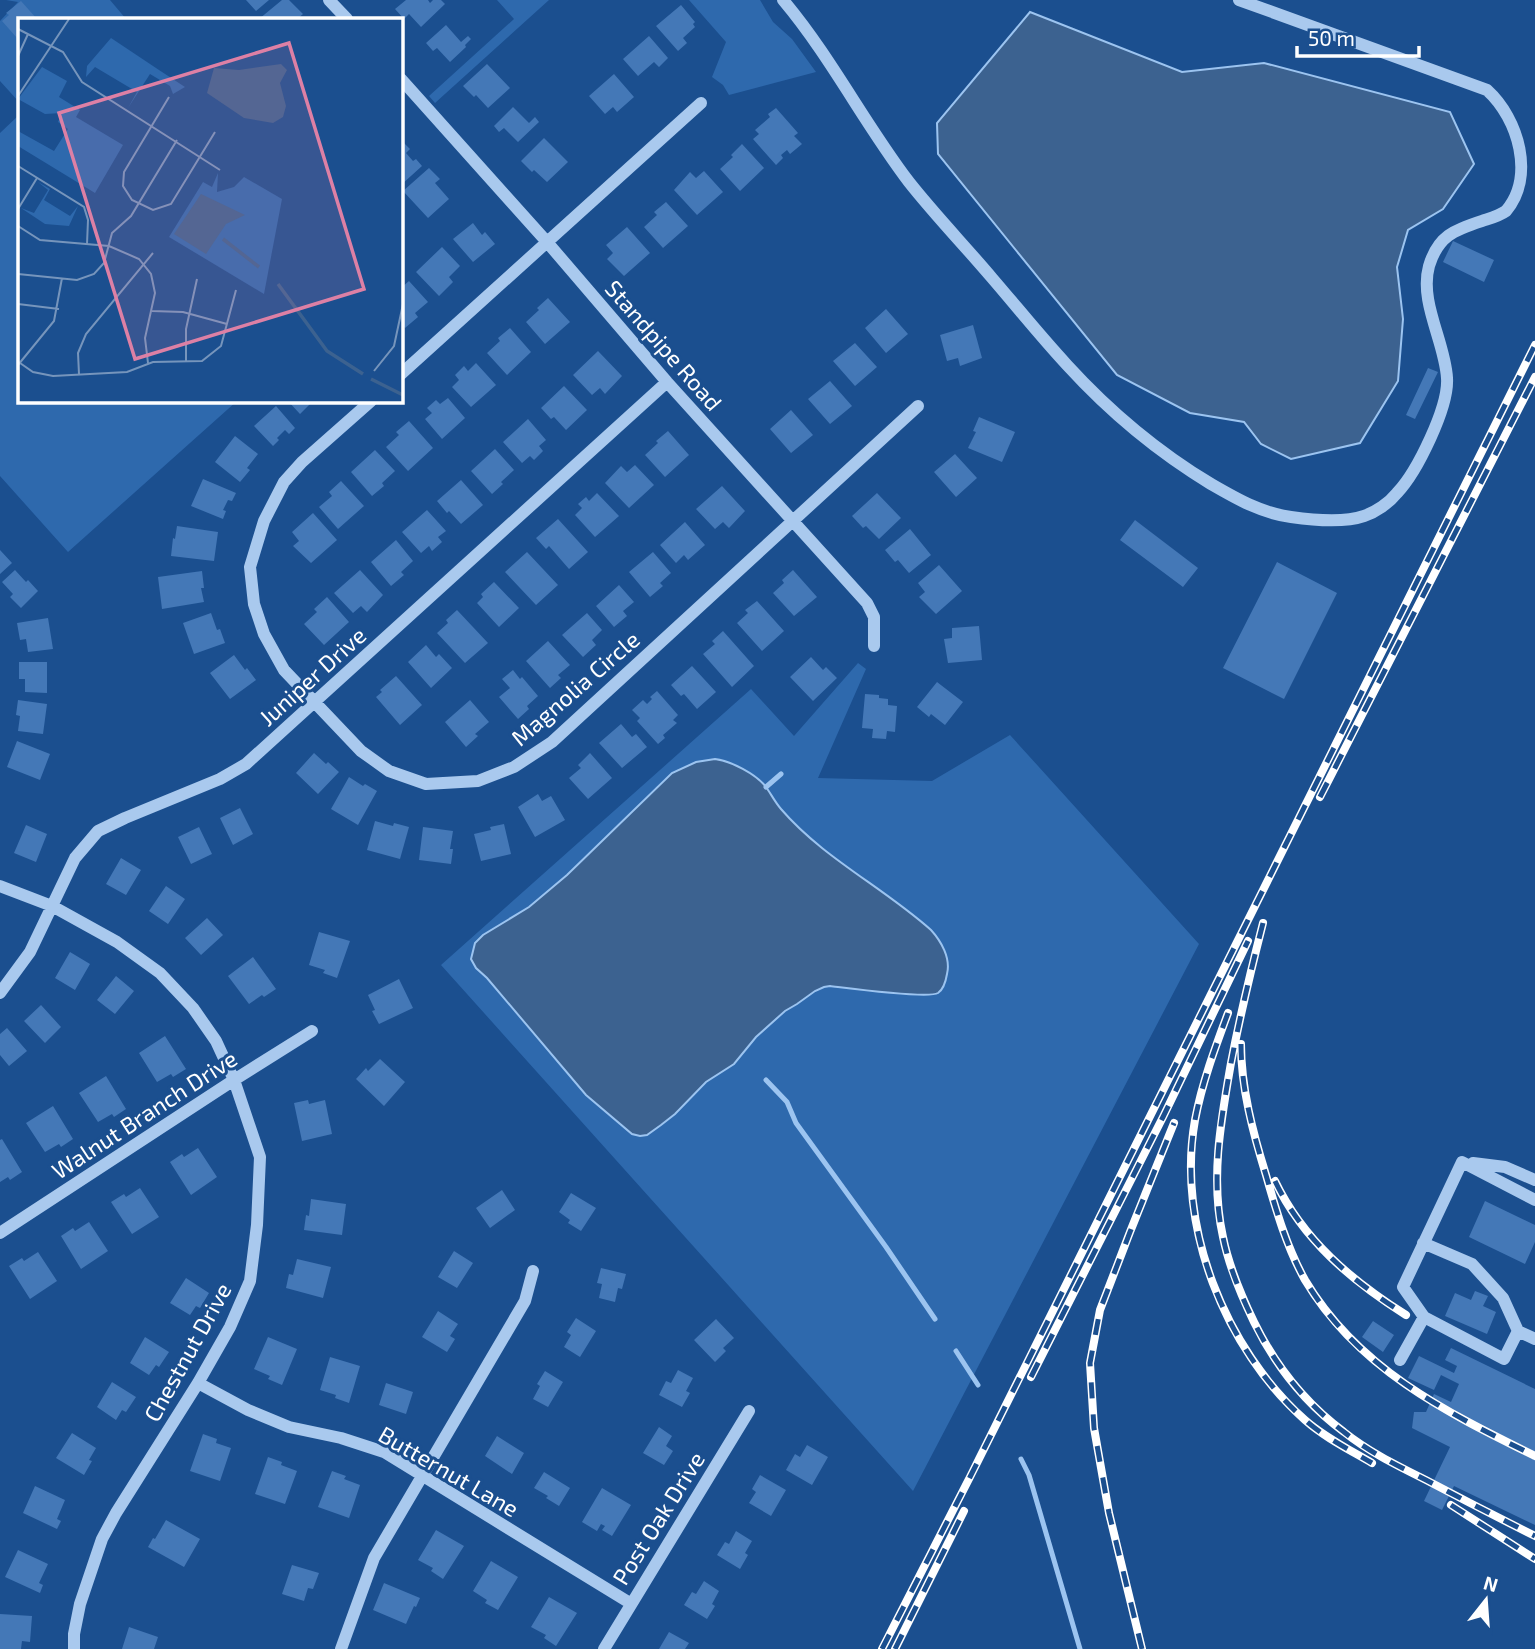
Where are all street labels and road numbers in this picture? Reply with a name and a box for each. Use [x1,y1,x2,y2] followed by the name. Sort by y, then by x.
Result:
[600,274,728,416] street label: Standpipe Road
[253,621,371,731] street label: Juniper Drive
[505,625,645,751] street label: Magnolia Circle
[46,1044,242,1184] street label: Walnut Branch Drive
[137,1278,237,1426] street label: Chestnut Drive
[374,1420,524,1522] street label: Butternut Lane
[606,1446,710,1590] street label: Post Oak Drive

